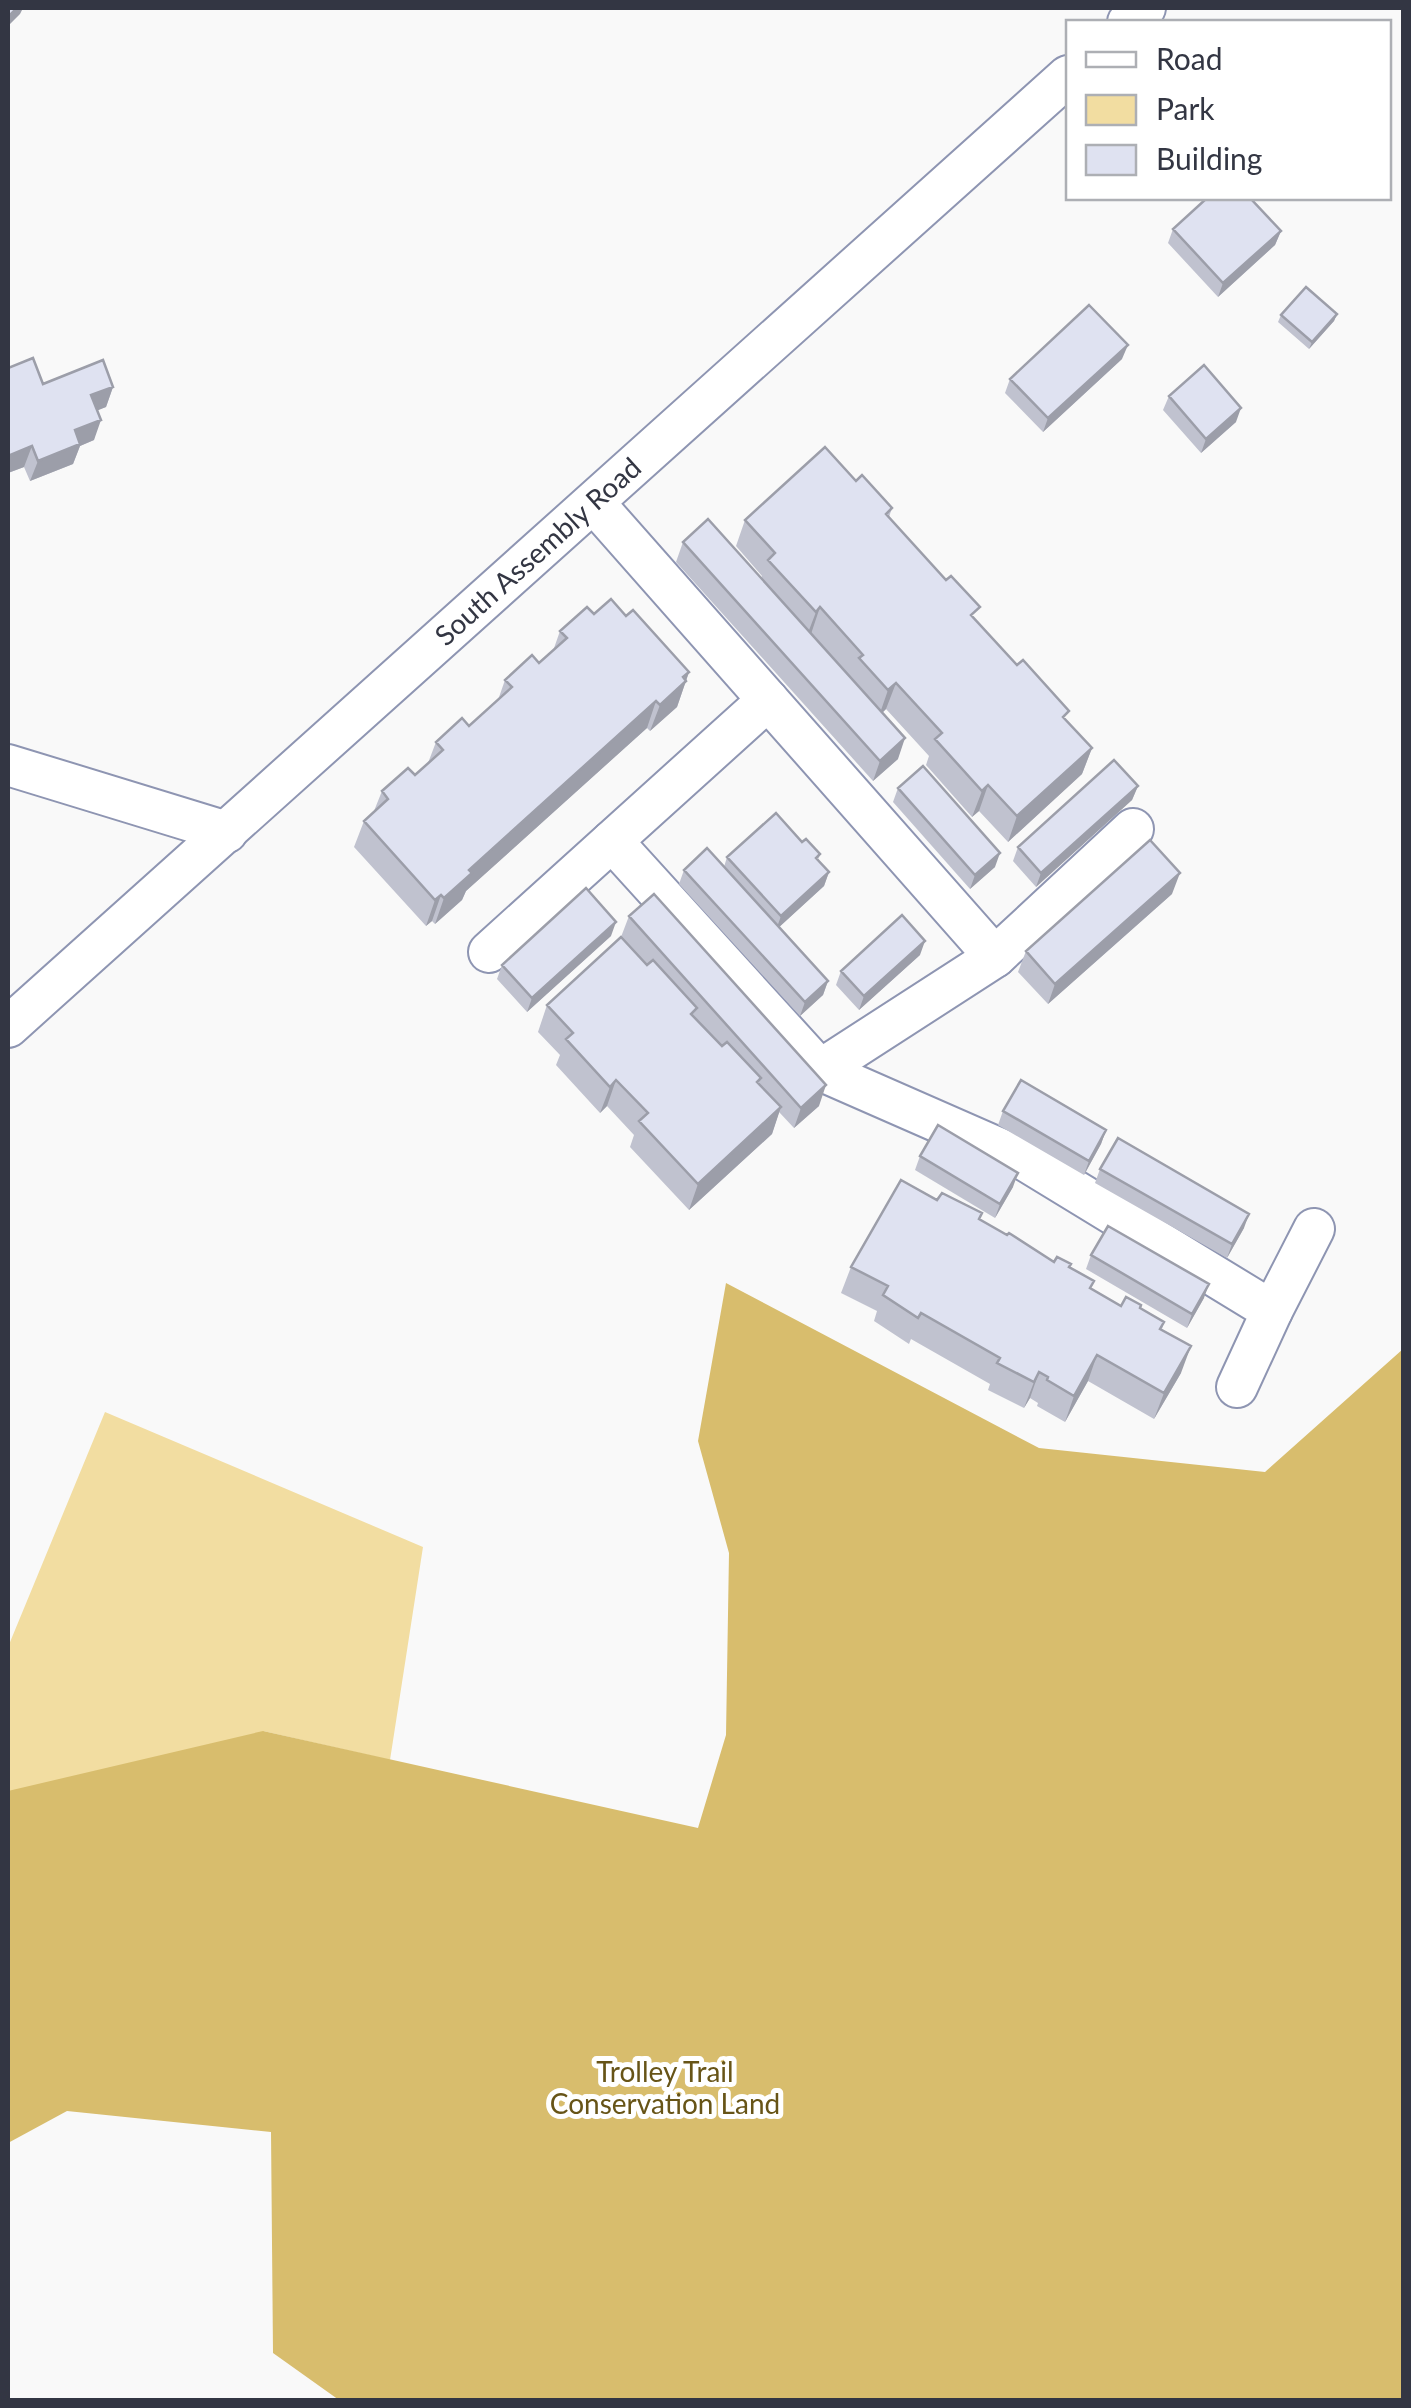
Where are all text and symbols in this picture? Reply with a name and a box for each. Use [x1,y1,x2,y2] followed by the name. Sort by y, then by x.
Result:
[1066,20,1391,200] legend
[1156,40,1223,76] text: Road
[1156,90,1215,126] text: Park
[1156,140,1262,176] text: Building
[427,450,647,652] street label: South Assembly Road
[550,2054,780,2120] park label: Trolley Trail Conservation Land

